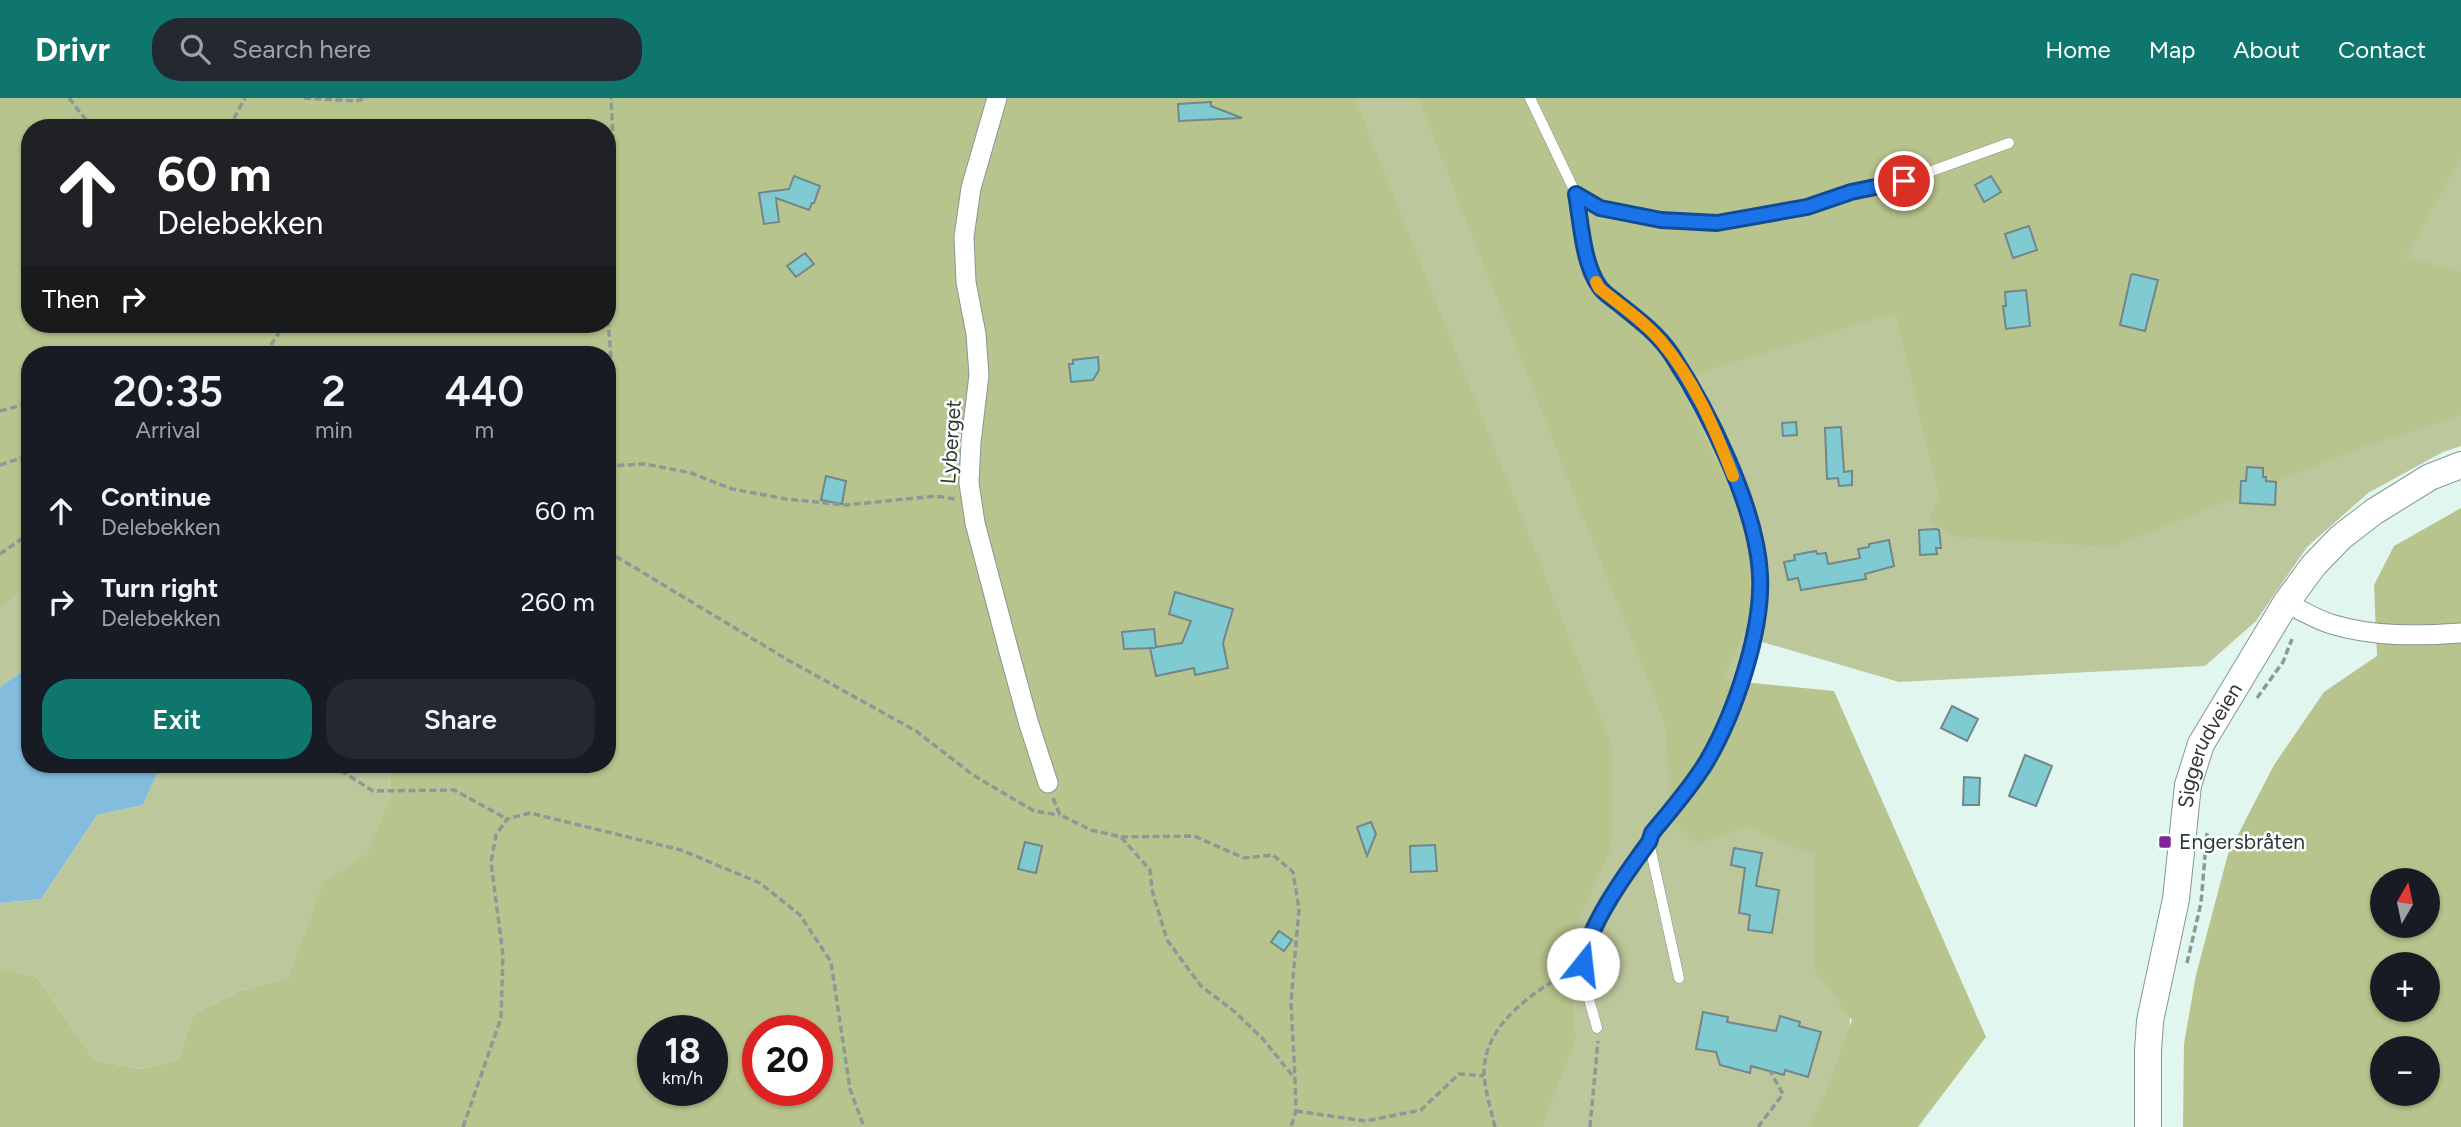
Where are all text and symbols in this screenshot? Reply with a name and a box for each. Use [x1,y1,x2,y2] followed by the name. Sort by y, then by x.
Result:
[152,18,642,81] search box
[35,30,110,69] text: Drivr
[176,30,214,68] icon: search
[232,33,371,65] text: Search here
[2045,35,2111,64] text: Home
[2149,35,2195,64] text: Map
[2233,35,2300,64] text: About
[2338,35,2426,64] text: Contact
[157,144,272,203] text: 60 m
[42,147,133,238] icon: ahead
[1874,151,1934,211] pin
[1885,162,1923,200] icon: arrive
[157,204,323,242] text: Delebekken
[114,280,152,318] icon: right
[42,283,100,315] text: Then
[113,366,223,417] text: 20:35
[322,366,346,417] text: 2
[444,366,524,417] text: 440
[935,399,966,485] street label: Lyberget
[135,416,200,444] text: Arrival
[315,416,353,444] text: min
[475,416,494,444] text: m
[101,481,211,513] text: Continue
[42,492,80,530] icon: ahead
[535,495,595,527] text: 60 m
[101,513,221,541] text: Delebekken
[101,572,218,604] text: Turn right
[42,583,80,621] icon: right
[521,586,595,618] text: 260 m
[101,604,221,632] text: Delebekken
[2173,678,2247,809] street label: Siggerudveien
[42,679,312,759] button: Exit
[326,679,595,759] button: Share
[2179,829,2305,854] place label: Engersbråten
[2157,834,2173,850] marker: Engersbråten
[2370,868,2440,938] north arrow
[2370,868,2440,1106] map controls
[1546,927,1620,1001] position arrow
[2370,952,2440,1022] button: +
[742,1015,833,1106] speed limit sign: 20
[664,1030,701,1072] text: 18
[2370,1036,2440,1106] button: −
[662,1067,703,1089] text: km/h

